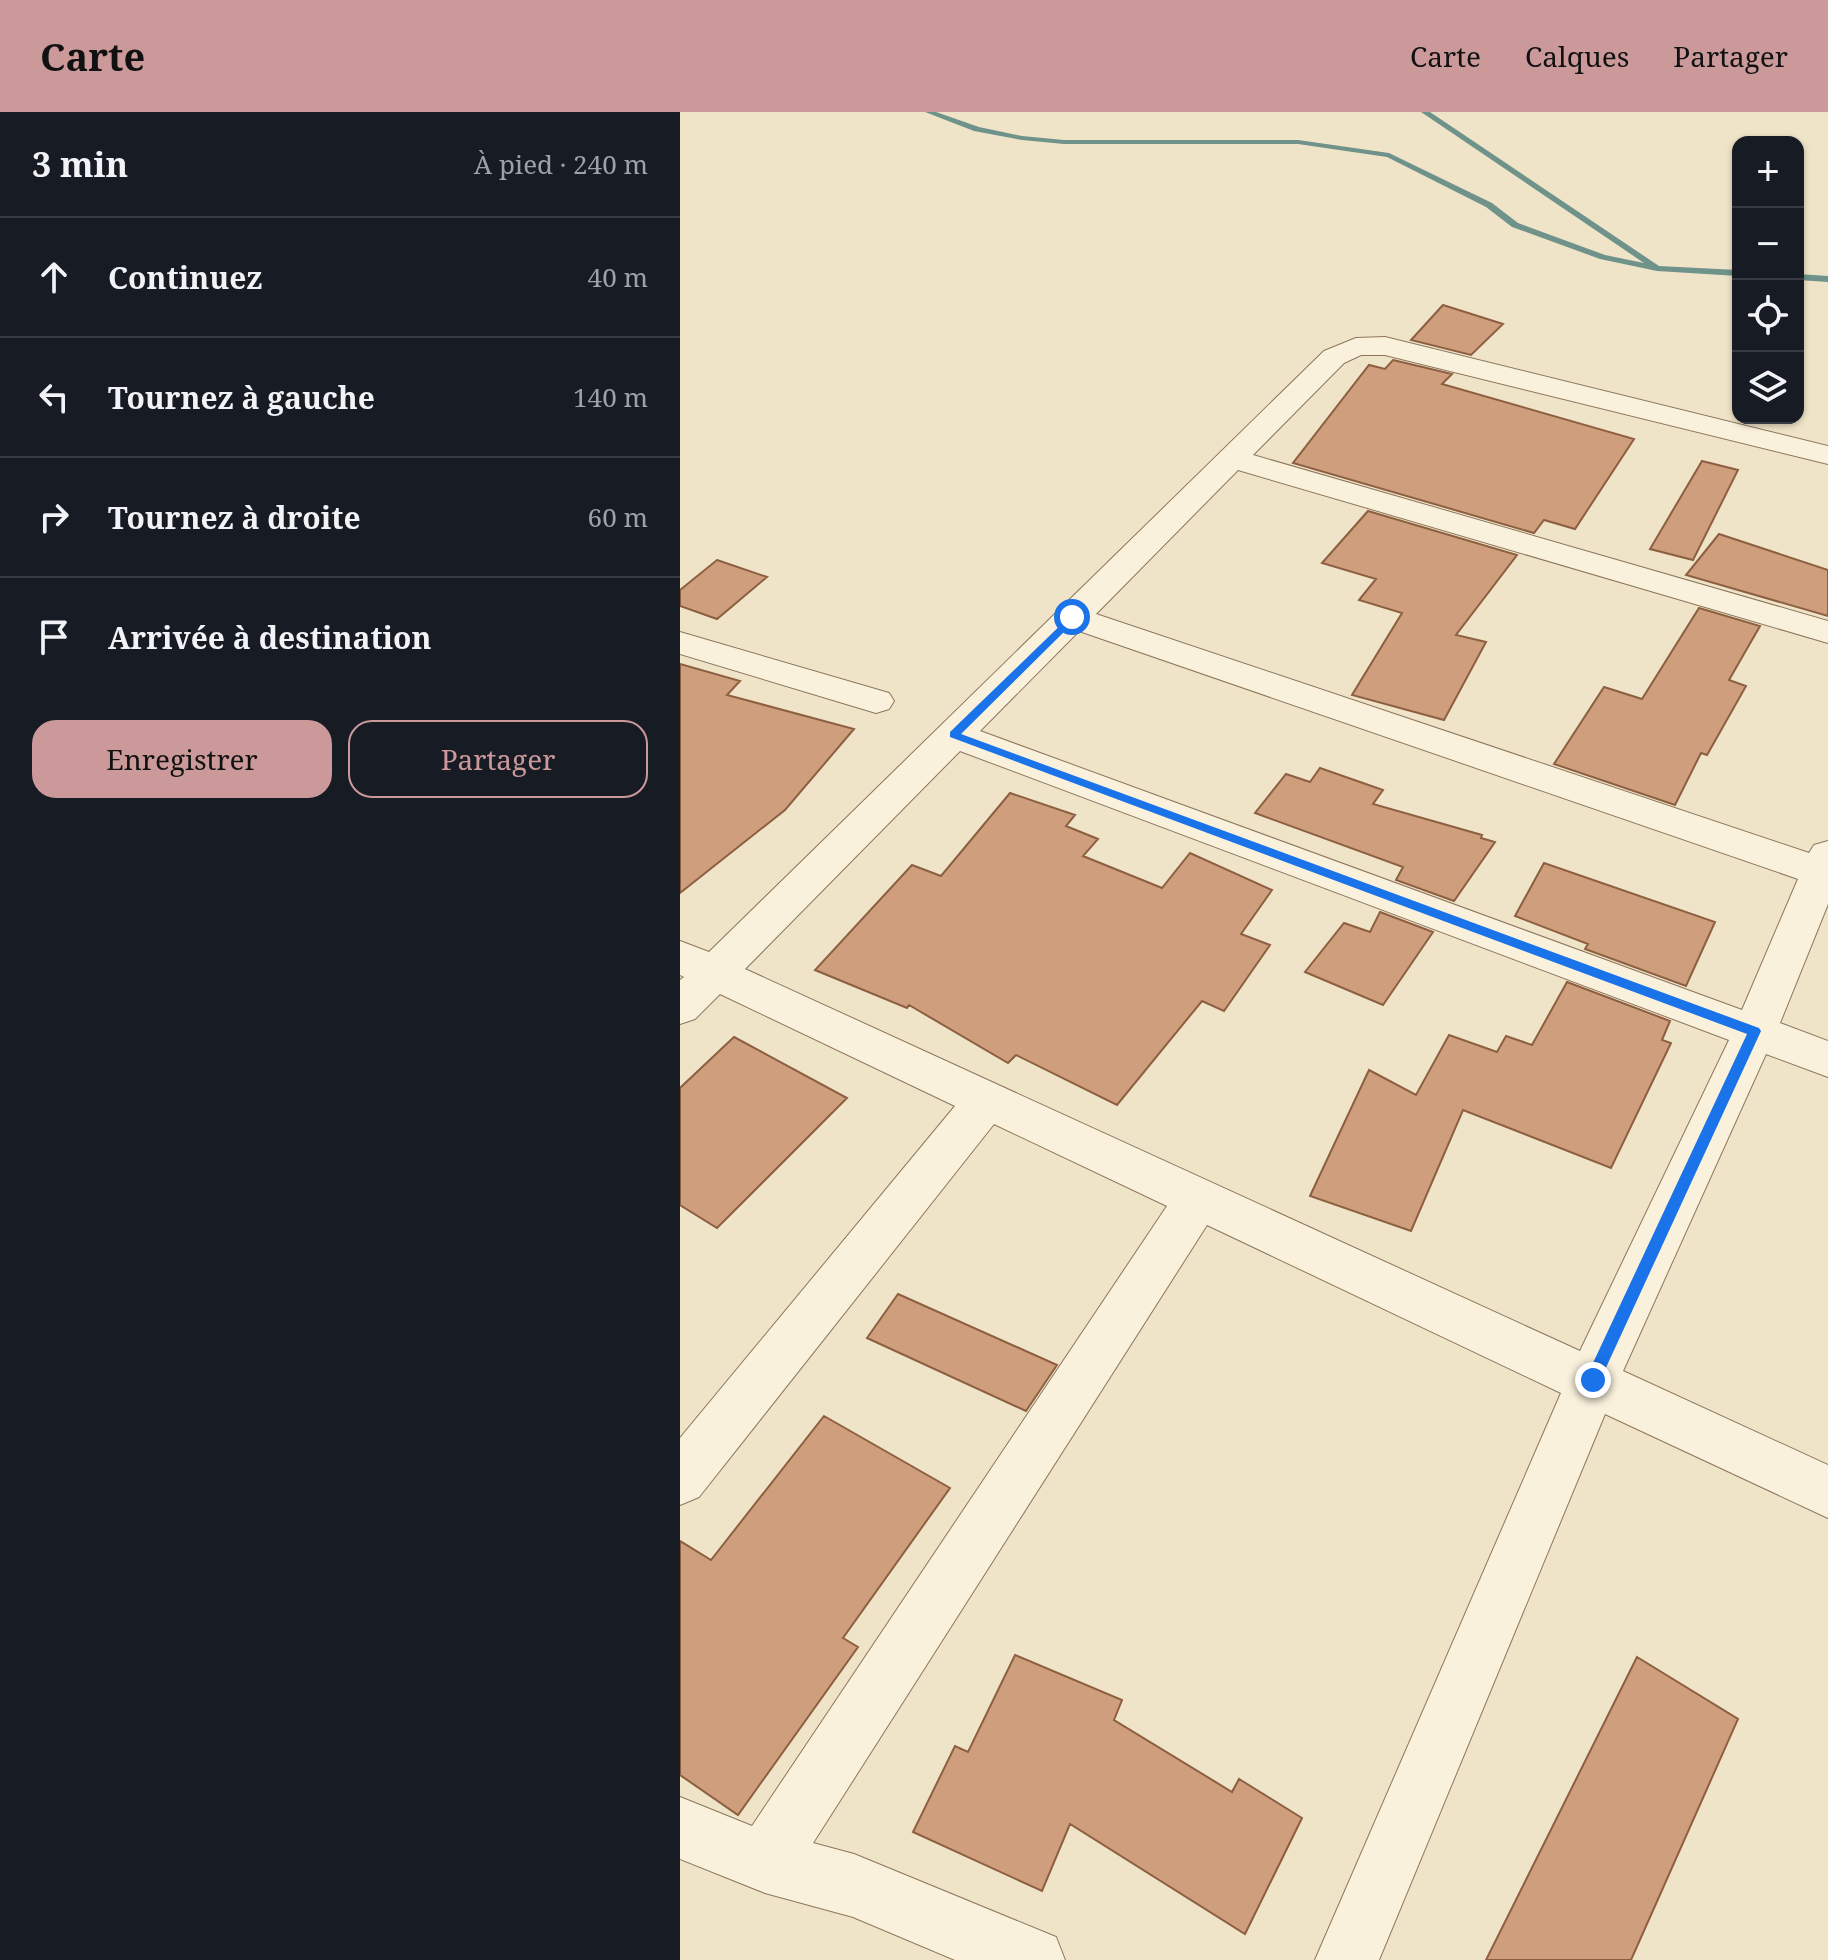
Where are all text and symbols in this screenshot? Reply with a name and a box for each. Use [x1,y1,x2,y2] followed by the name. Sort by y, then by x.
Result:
[40,30,145,82] text: Carte
[1410,37,1481,75] text: Carte
[1525,37,1629,75] text: Calques
[1673,37,1788,75] text: Partager
[1732,136,1804,424] map controls
[1732,136,1804,208] button: +
[32,141,128,187] text: 3 min
[474,146,648,182] text: À pied · 240 m
[1732,208,1804,280] button: −
[32,255,76,299] icon: ahead
[108,257,262,298] text: Continuez
[588,259,648,295] text: 40 m
[1732,280,1804,352] button: locate
[1732,352,1804,424] button: layers
[32,375,76,419] icon: left
[108,377,375,418] text: Tournez à gauche
[573,379,648,415] text: 140 m
[32,495,76,539] icon: right
[108,497,361,538] text: Tournez à droite
[588,499,648,535] text: 60 m
[1054,599,1090,635] route start
[32,615,76,659] icon: arrive
[108,617,432,658] text: Arrivée à destination
[32,720,332,798] button: Enregistrer
[348,720,648,798] button: Partager
[1575,1362,1611,1398] route end

